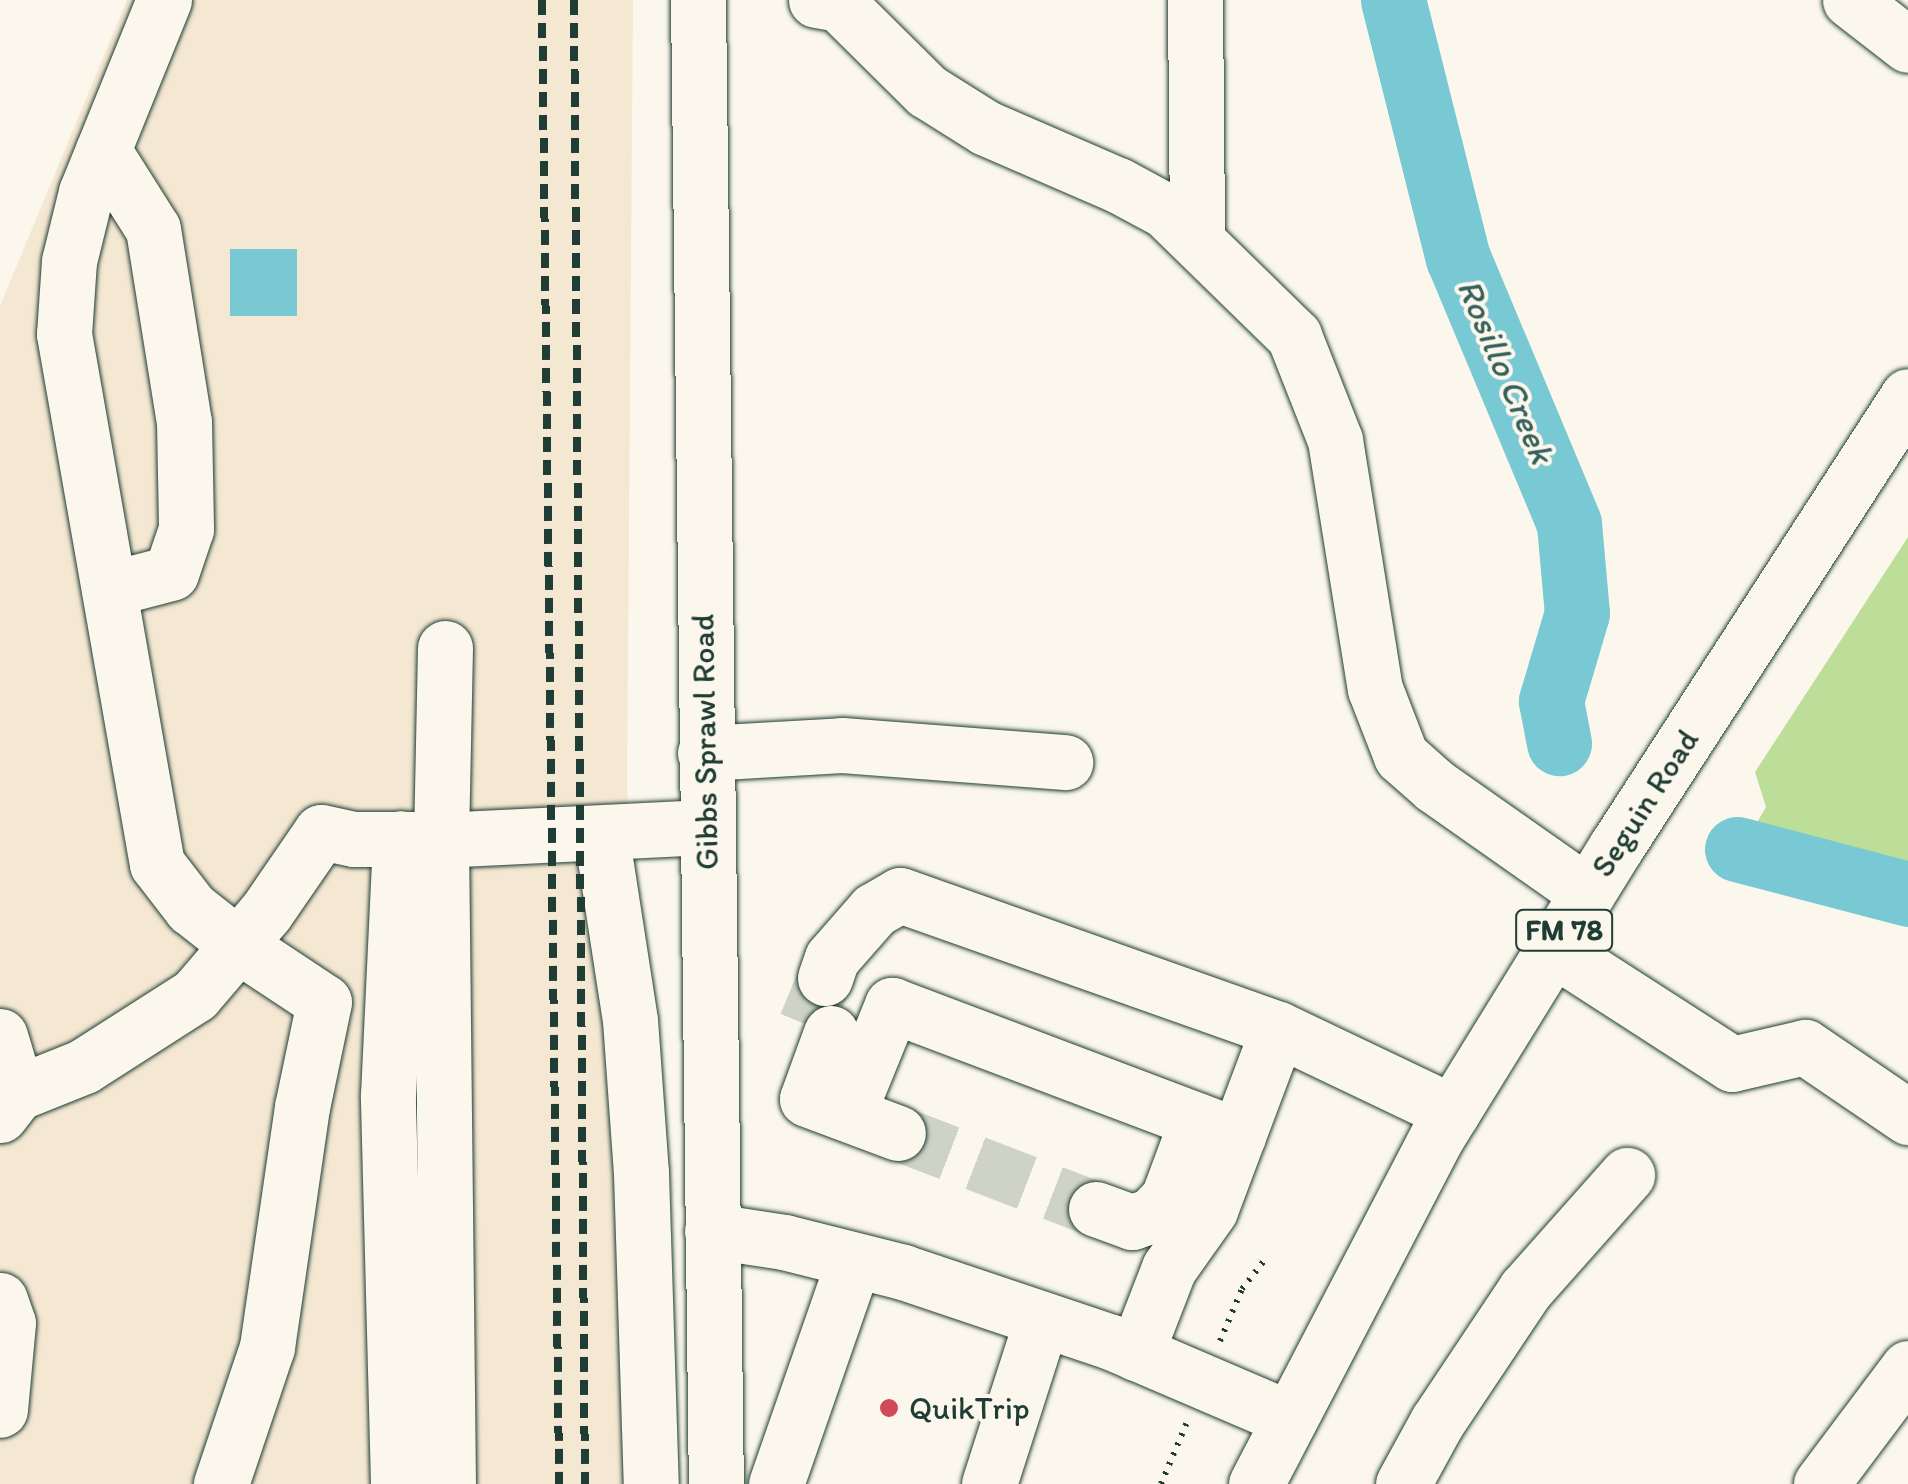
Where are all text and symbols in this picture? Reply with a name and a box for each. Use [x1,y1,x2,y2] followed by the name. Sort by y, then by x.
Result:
[1448,273,1564,469] water label: Rosillo Creek
[684,614,726,870] street label: Gibbs Sprawl Road
[1583,722,1707,884] street label: Seguin Road
[1514,905,1614,955] road number: FM 78
[909,1389,1030,1427] place label: QuikTrip
[878,1397,900,1419] marker: QuikTrip

